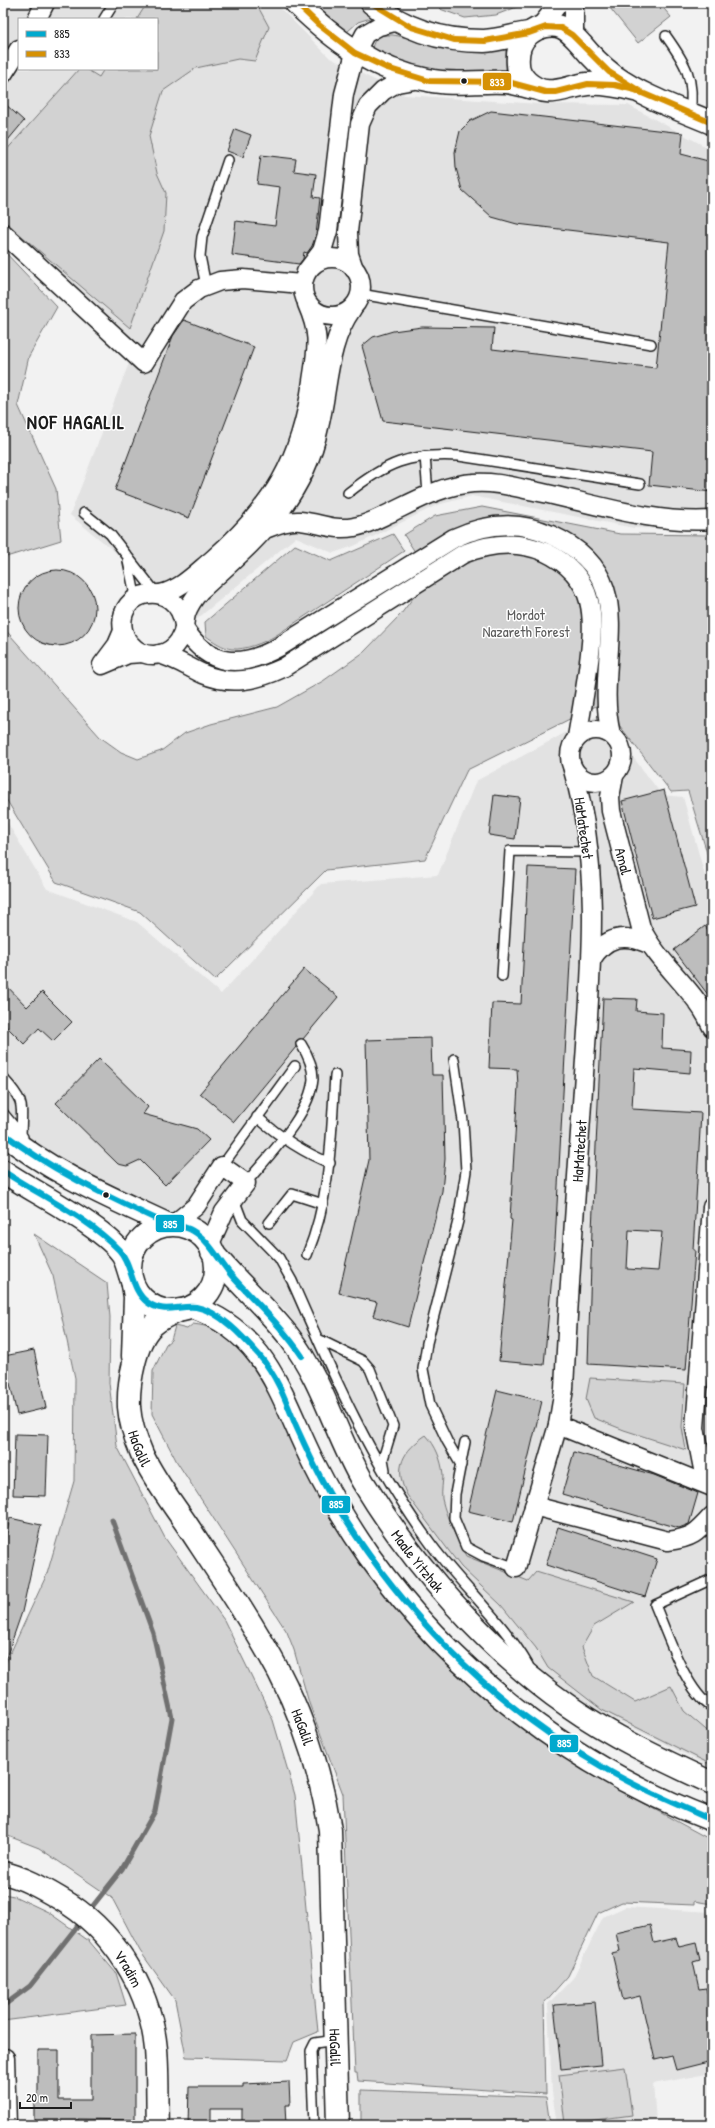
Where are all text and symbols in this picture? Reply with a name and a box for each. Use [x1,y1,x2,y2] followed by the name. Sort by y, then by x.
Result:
[18,18,158,70] legend
[54,25,69,42] text: 885
[54,45,70,62] text: 833
[482,72,512,91] line badge: 833
[490,75,504,89] text: 833
[459,76,469,86] unlabelled marker
[27,409,125,435] district label: NOF HAGALIL
[482,604,570,642] park label: Mordot Nazareth Forest
[569,796,599,861] street label: HaMatechet
[610,845,637,877] street label: Amal
[566,1118,591,1183] street label: HaMatechet
[101,1190,111,1200] unlabelled marker
[155,1214,185,1233] line badge: 885
[163,1217,177,1231] text: 885
[123,1427,157,1470] street label: HaGalil
[321,1495,351,1514] line badge: 885
[329,1497,343,1511] text: 885
[387,1525,449,1596] street label: Maale Yitzhak
[287,1705,319,1748] street label: HaGalil
[549,1734,579,1753] line badge: 885
[557,1736,571,1750] text: 885
[110,1946,148,1990] street label: Vradim
[325,2028,347,2066] street label: HaGalil
[20,2084,71,2110] scale bar
[26,2089,48,2106] text: 20 m

